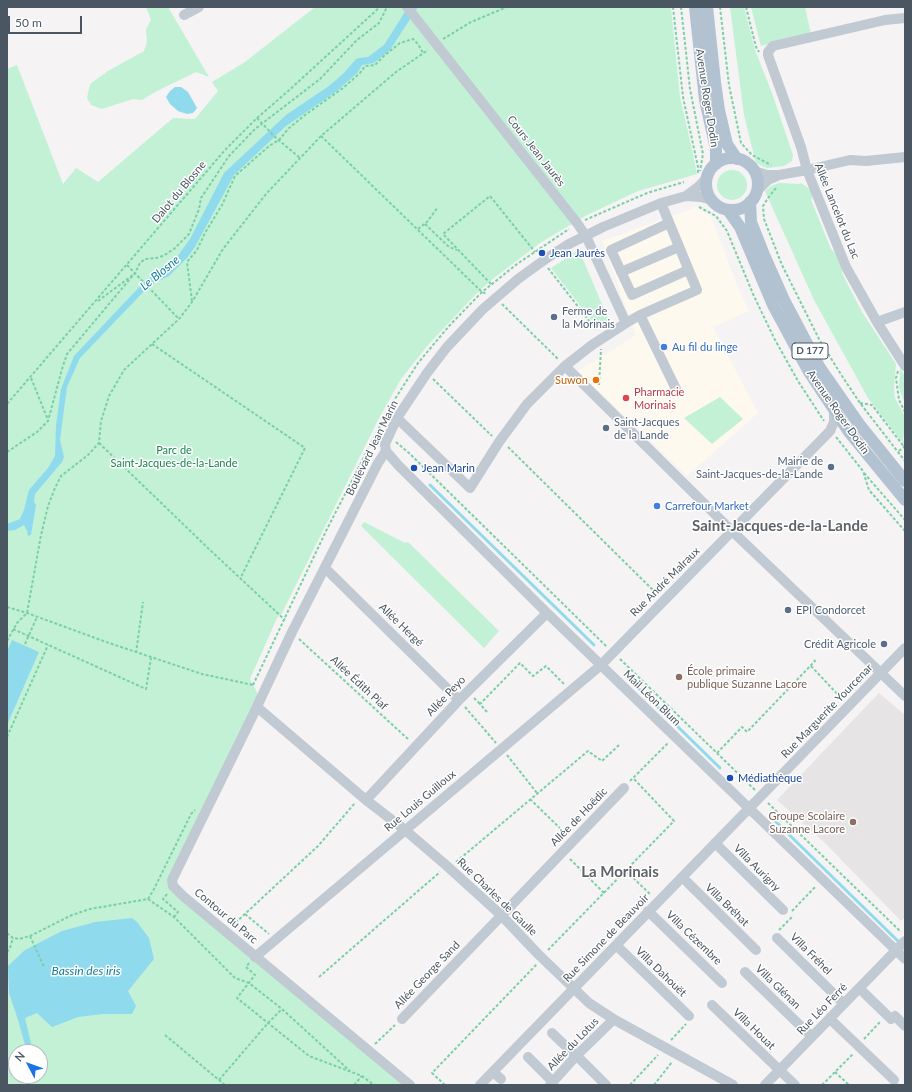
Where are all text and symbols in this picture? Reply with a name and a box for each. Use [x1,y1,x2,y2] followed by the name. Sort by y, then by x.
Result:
[10,8,84,34] scale bar
[15,15,42,30] text: 50 m
[693,48,721,148] street label: Avenue Roger Dodin
[504,113,568,189] street label: Cours Jean Jaurès
[149,158,209,226] street label: Dalot du Blosne
[812,161,862,261] street label: Allée Lancelot du Lac
[550,246,605,260] place label: Jean Jaurès
[537,248,547,258] marker: Jean Jaurès
[137,252,183,294] water label: Le Blosne
[562,304,615,330] place label: Ferme de la Morinais
[549,312,559,322] marker: Ferme de la Morinais
[672,340,738,354] place label: Au fil du linge
[659,342,669,352] marker: Au fil du linge
[792,343,828,359] road number: D 177
[804,367,872,457] street label: Avenue Roger Dodin
[555,373,588,387] place label: Suwon
[591,375,601,385] marker: Suwon
[634,385,684,411] place label: Pharmacie Morinais
[621,393,631,403] marker: Pharmacie Morinais
[343,398,401,498] street label: Boulevard Jean Marin
[614,415,679,441] place label: Saint-Jacques de la Lande
[601,423,611,433] marker: Saint-Jacques de la Lande
[111,443,237,469] park label: Parc de Saint-Jacques-de-la-Lande
[696,454,823,480] place label: Mairie de Saint-Jacques-de-la-Lande
[422,461,475,475] place label: Jean Marin
[826,462,836,472] marker: Mairie de Saint-Jacques-de-la-Lande
[409,463,419,473] marker: Jean Marin
[665,499,749,513] place label: Carrefour Market
[652,501,662,511] marker: Carrefour Market
[692,517,868,535] district label: Saint-Jacques-de-la-Lande
[628,545,702,619] street label: Rue André Malraux
[376,601,426,649] street label: Allée Hergé
[796,603,866,617] place label: EPI Condorcet
[783,605,793,615] marker: EPI Condorcet
[804,637,876,651] place label: Crédit Agricole
[879,639,889,649] marker: Crédit Agricole
[328,653,390,713] street label: Allée Édith Piaf
[778,661,876,761] street label: Rue Marguerite Yourcenar
[687,664,807,690] place label: École primaire publique Suzanne Lacore
[621,667,683,729] street label: Mail Léon Blum
[674,672,684,682] marker: École primaire publique Suzanne Lacore
[424,673,468,719] street label: Allée Peyo
[382,767,458,835] street label: Rue Louis Guilloux
[738,771,802,785] place label: Médiathèque
[725,773,735,783] marker: Médiathèque
[548,785,610,849] street label: Allée de Hoëdic
[769,809,845,835] place label: Groupe Scolaire Suzanne Lacore
[848,817,858,827] marker: Groupe Scolaire Suzanne Lacore
[731,842,783,894] street label: Villa Aurigny
[454,856,540,938] street label: Rue Charles de Gaulle
[581,863,659,881] district label: La Morinais
[702,881,752,929] street label: Villa Bréhat
[192,886,260,946] street label: Contour du Parc
[560,891,652,985] street label: Rue Simone de Beauvoir
[663,908,725,968] street label: Villa Cézembre
[787,930,835,978] street label: Villa Fréhel
[391,938,463,1012] street label: Allée George Sand
[633,945,689,999] street label: Villa Dahouët
[753,962,803,1012] street label: Villa Glénan
[52,964,120,978] water label: Bassin des iris
[794,980,850,1038] street label: Rue Léo Ferré
[730,1006,778,1052] street label: Villa Houat
[545,1015,601,1073] street label: Allée du Lotus
[8,1044,48,1084] north arrow
[12,1049,27,1064] text: N

